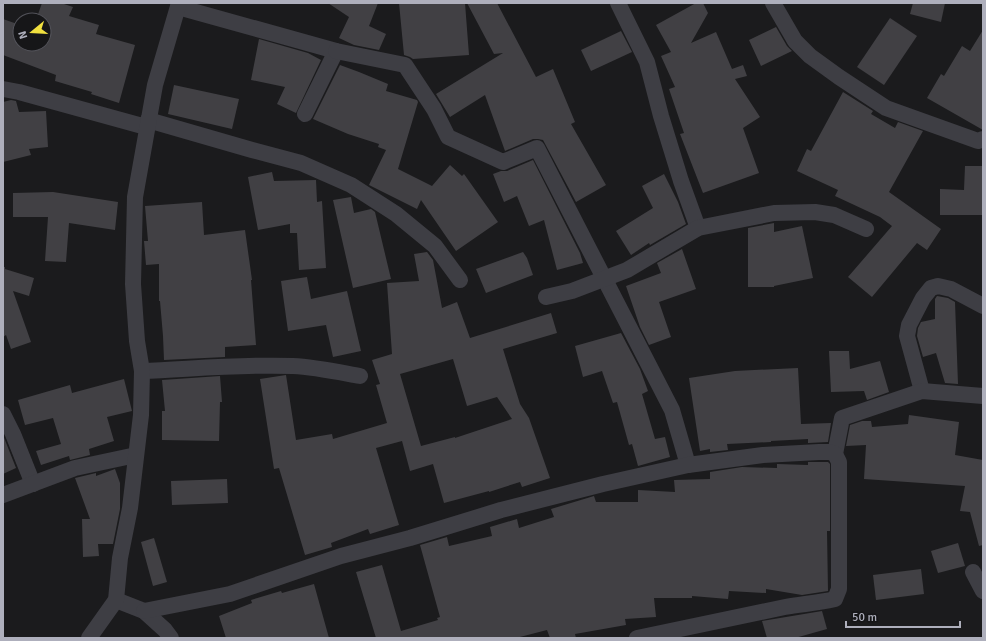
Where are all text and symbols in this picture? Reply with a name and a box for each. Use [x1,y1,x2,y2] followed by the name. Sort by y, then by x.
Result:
[12,12,52,52] north arrow
[16,29,30,41] text: N
[846,603,960,629] scale bar
[852,610,877,625] text: 50 m

